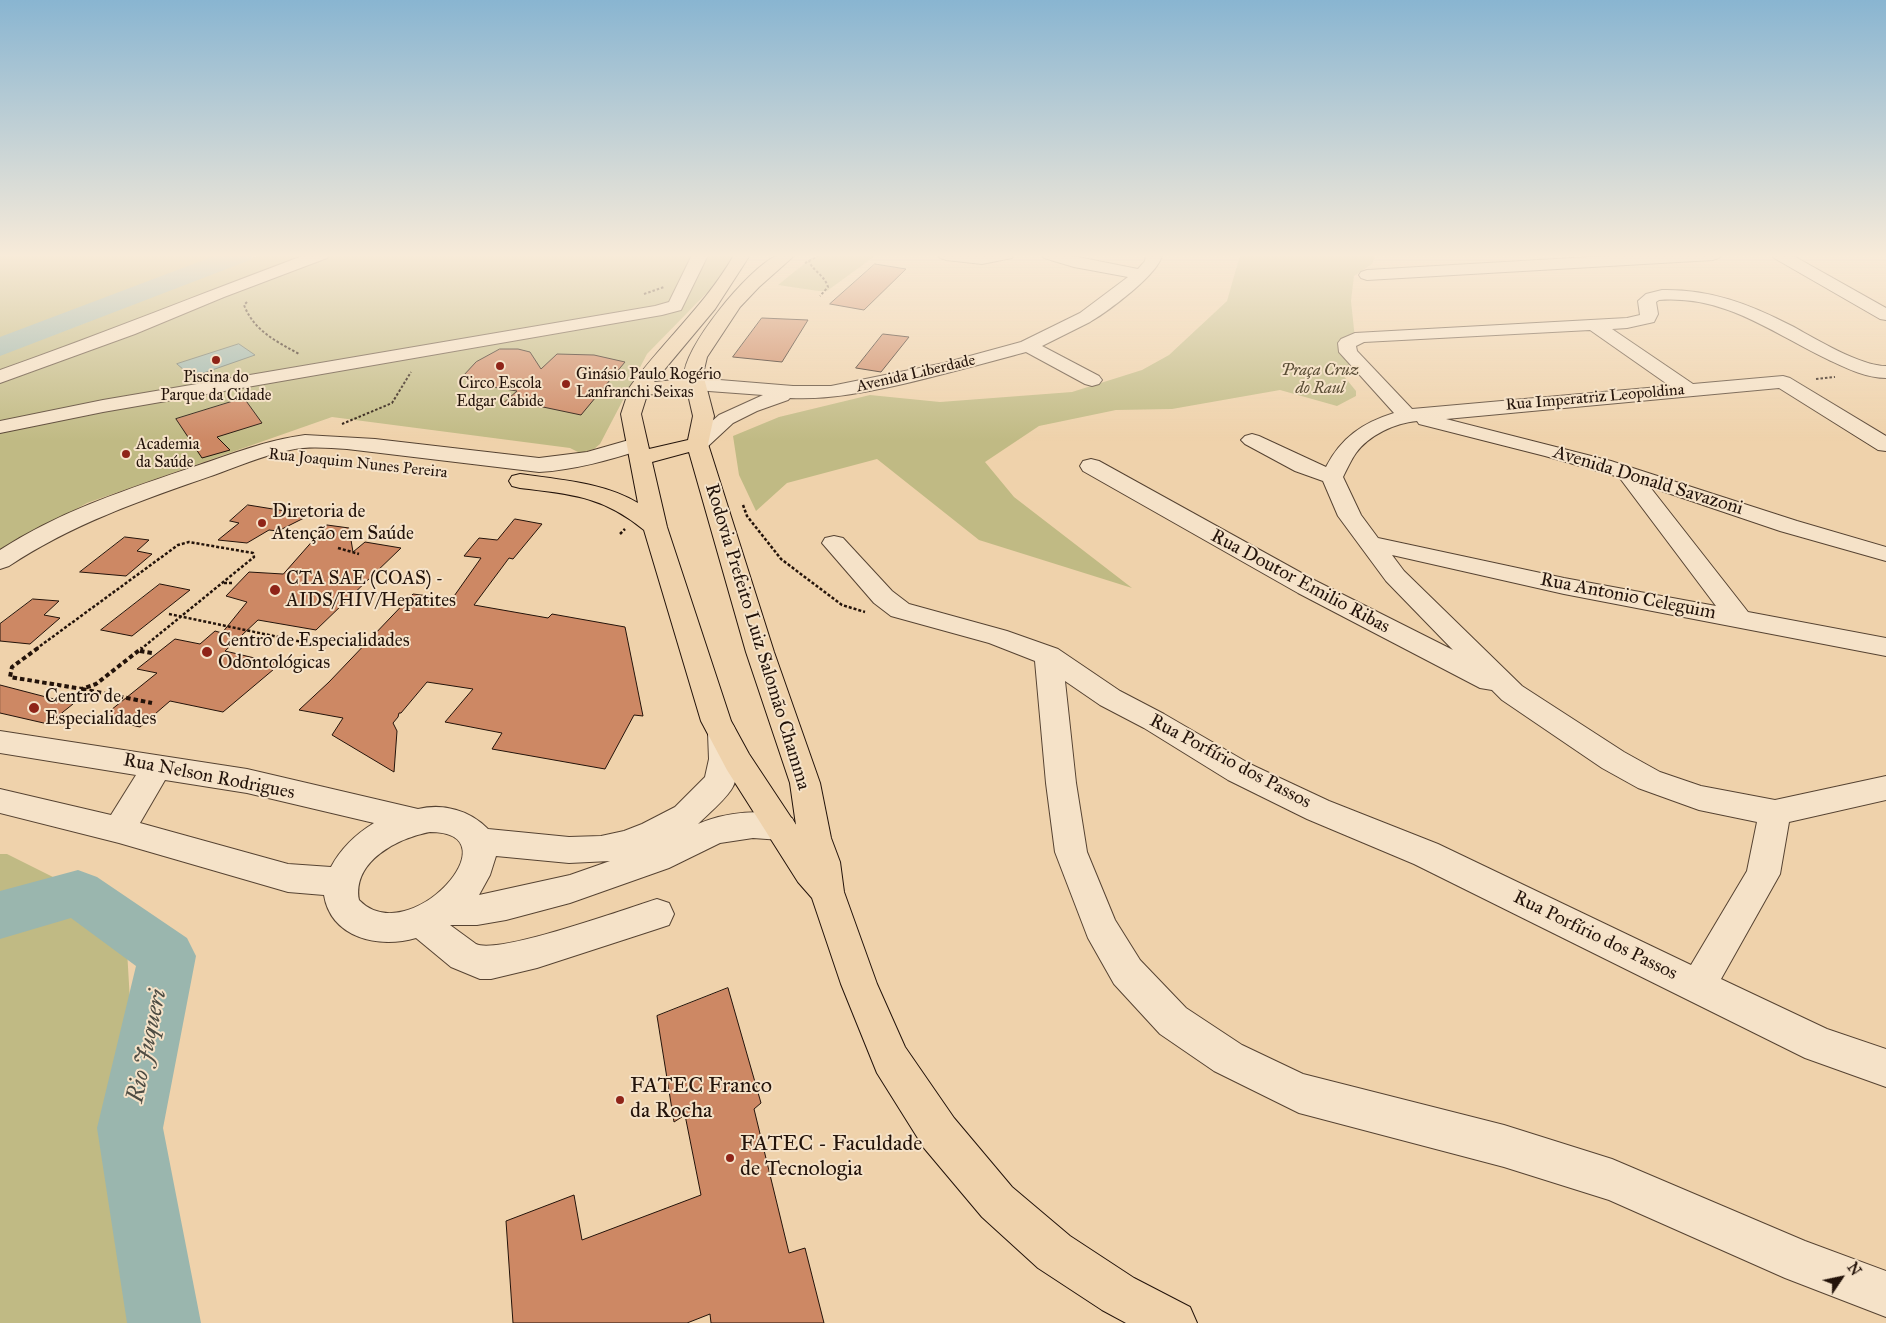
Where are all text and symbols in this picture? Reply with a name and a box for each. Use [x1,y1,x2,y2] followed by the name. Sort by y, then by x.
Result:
[855,351,977,397] street label: Avenida Liberdade
[210,354,222,366] marker: Piscina do Parque da Cidade
[494,360,506,372] marker: Circo Escola Edgar Cabide
[1281,361,1359,399] park label: Praça Cruz do Raul
[576,365,721,403] place label: Ginásio Paulo Rogério Lanfranchi Seixas
[161,368,271,406] place label: Piscina do Parque da Cidade
[456,374,544,412] place label: Circo Escola Edgar Cabide
[560,378,572,390] marker: Ginásio Paulo Rogério Lanfranchi Seixas
[1505,381,1685,415] street label: Rua Imperatriz Leopoldina
[136,435,200,473] place label: Academia da Saúde
[1550,441,1746,521] street label: Avenida Donald Savazoni
[268,445,448,483] street label: Rua Joaquim Nunes Pereira
[120,448,132,460] marker: Academia da Saúde
[699,481,815,793] street label: Rodovia Prefeito Luiz Salomão Chamma
[272,501,414,545] place label: Diretoria de Atenção em Saúde
[256,517,268,529] marker: Diretoria de Atenção em Saúde
[1207,525,1393,639] street label: Rua Doutor Emilio Ribas
[286,568,456,612] place label: CTA SAE (COAS) - AIDS/HIV/Hepatites
[1538,569,1718,625] street label: Rua Antonio Celeguim
[268,583,282,597] marker: CTA SAE (COAS) - AIDS/HIV/Hepatites
[218,630,410,674] place label: Centro de Especialidades Odontológicas
[200,645,214,659] marker: Centro de Especialidades Odontológicas
[45,686,156,730] place label: Centro de Especialidades
[27,701,41,715] marker: Centro de Especialidades
[1145,710,1315,814] street label: Rua Porfírio dos Passos
[121,749,297,805] street label: Rua Nelson Rodrigues
[1509,886,1681,986] street label: Rua Porfírio dos Passos
[122,987,174,1105] water label: Rio Juqueri
[630,1074,772,1126] place label: FATEC Franco da Rocha
[614,1094,626,1106] marker: FATEC Franco da Rocha
[740,1132,922,1184] place label: FATEC - Faculdade de Tecnologia
[724,1152,736,1164] marker: FATEC - Faculdade de Tecnologia
[1816,1253,1866,1303] north arrow
[1843,1260,1864,1279] text: N

